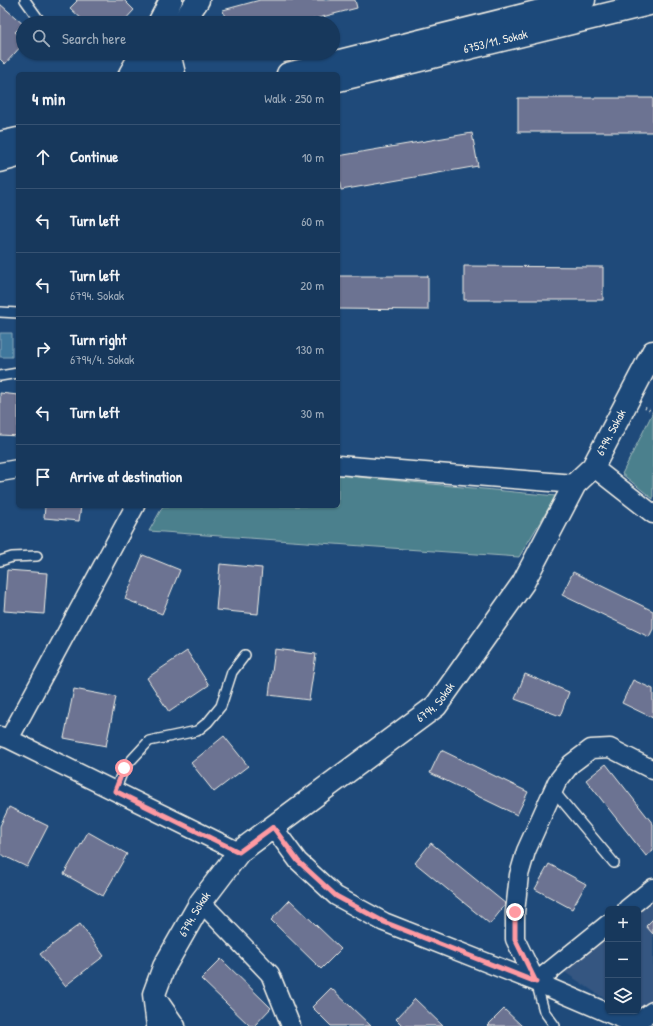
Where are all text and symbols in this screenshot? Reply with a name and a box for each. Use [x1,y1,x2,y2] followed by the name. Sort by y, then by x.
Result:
[16,16,340,60] search box
[461,25,529,57] street label: 6753/11. Sokak
[30,27,52,49] icon: search
[62,28,126,49] text: Search here
[32,87,65,110] text: 4 min
[264,89,324,107] text: Walk · 250 m
[32,146,54,168] icon: ahead
[70,146,118,167] text: Continue
[302,148,324,166] text: 10 m
[32,210,54,232] icon: left
[70,210,120,231] text: Turn left
[301,212,324,230] text: 60 m
[70,265,120,286] text: Turn left
[32,274,54,296] icon: left
[300,276,324,294] text: 20 m
[70,286,124,304] text: 6794. Sokak
[70,329,126,350] text: Turn right
[32,338,54,360] icon: right
[296,340,324,358] text: 130 m
[70,350,135,368] text: 6794/4. Sokak
[32,402,54,424] icon: left
[70,402,120,423] text: Turn left
[301,404,324,422] text: 30 m
[591,406,630,458] street label: 6794. Sokak
[32,466,54,488] icon: arrive
[70,466,182,487] text: Arrive at destination
[412,679,458,726] street label: 6794. Sokak
[115,759,133,777] route start
[174,888,214,940] street label: 6794. Sokak
[506,903,524,921] route end
[605,906,641,1014] map controls
[605,906,641,942] button: +
[605,942,641,978] button: −
[605,978,641,1014] button: layers

